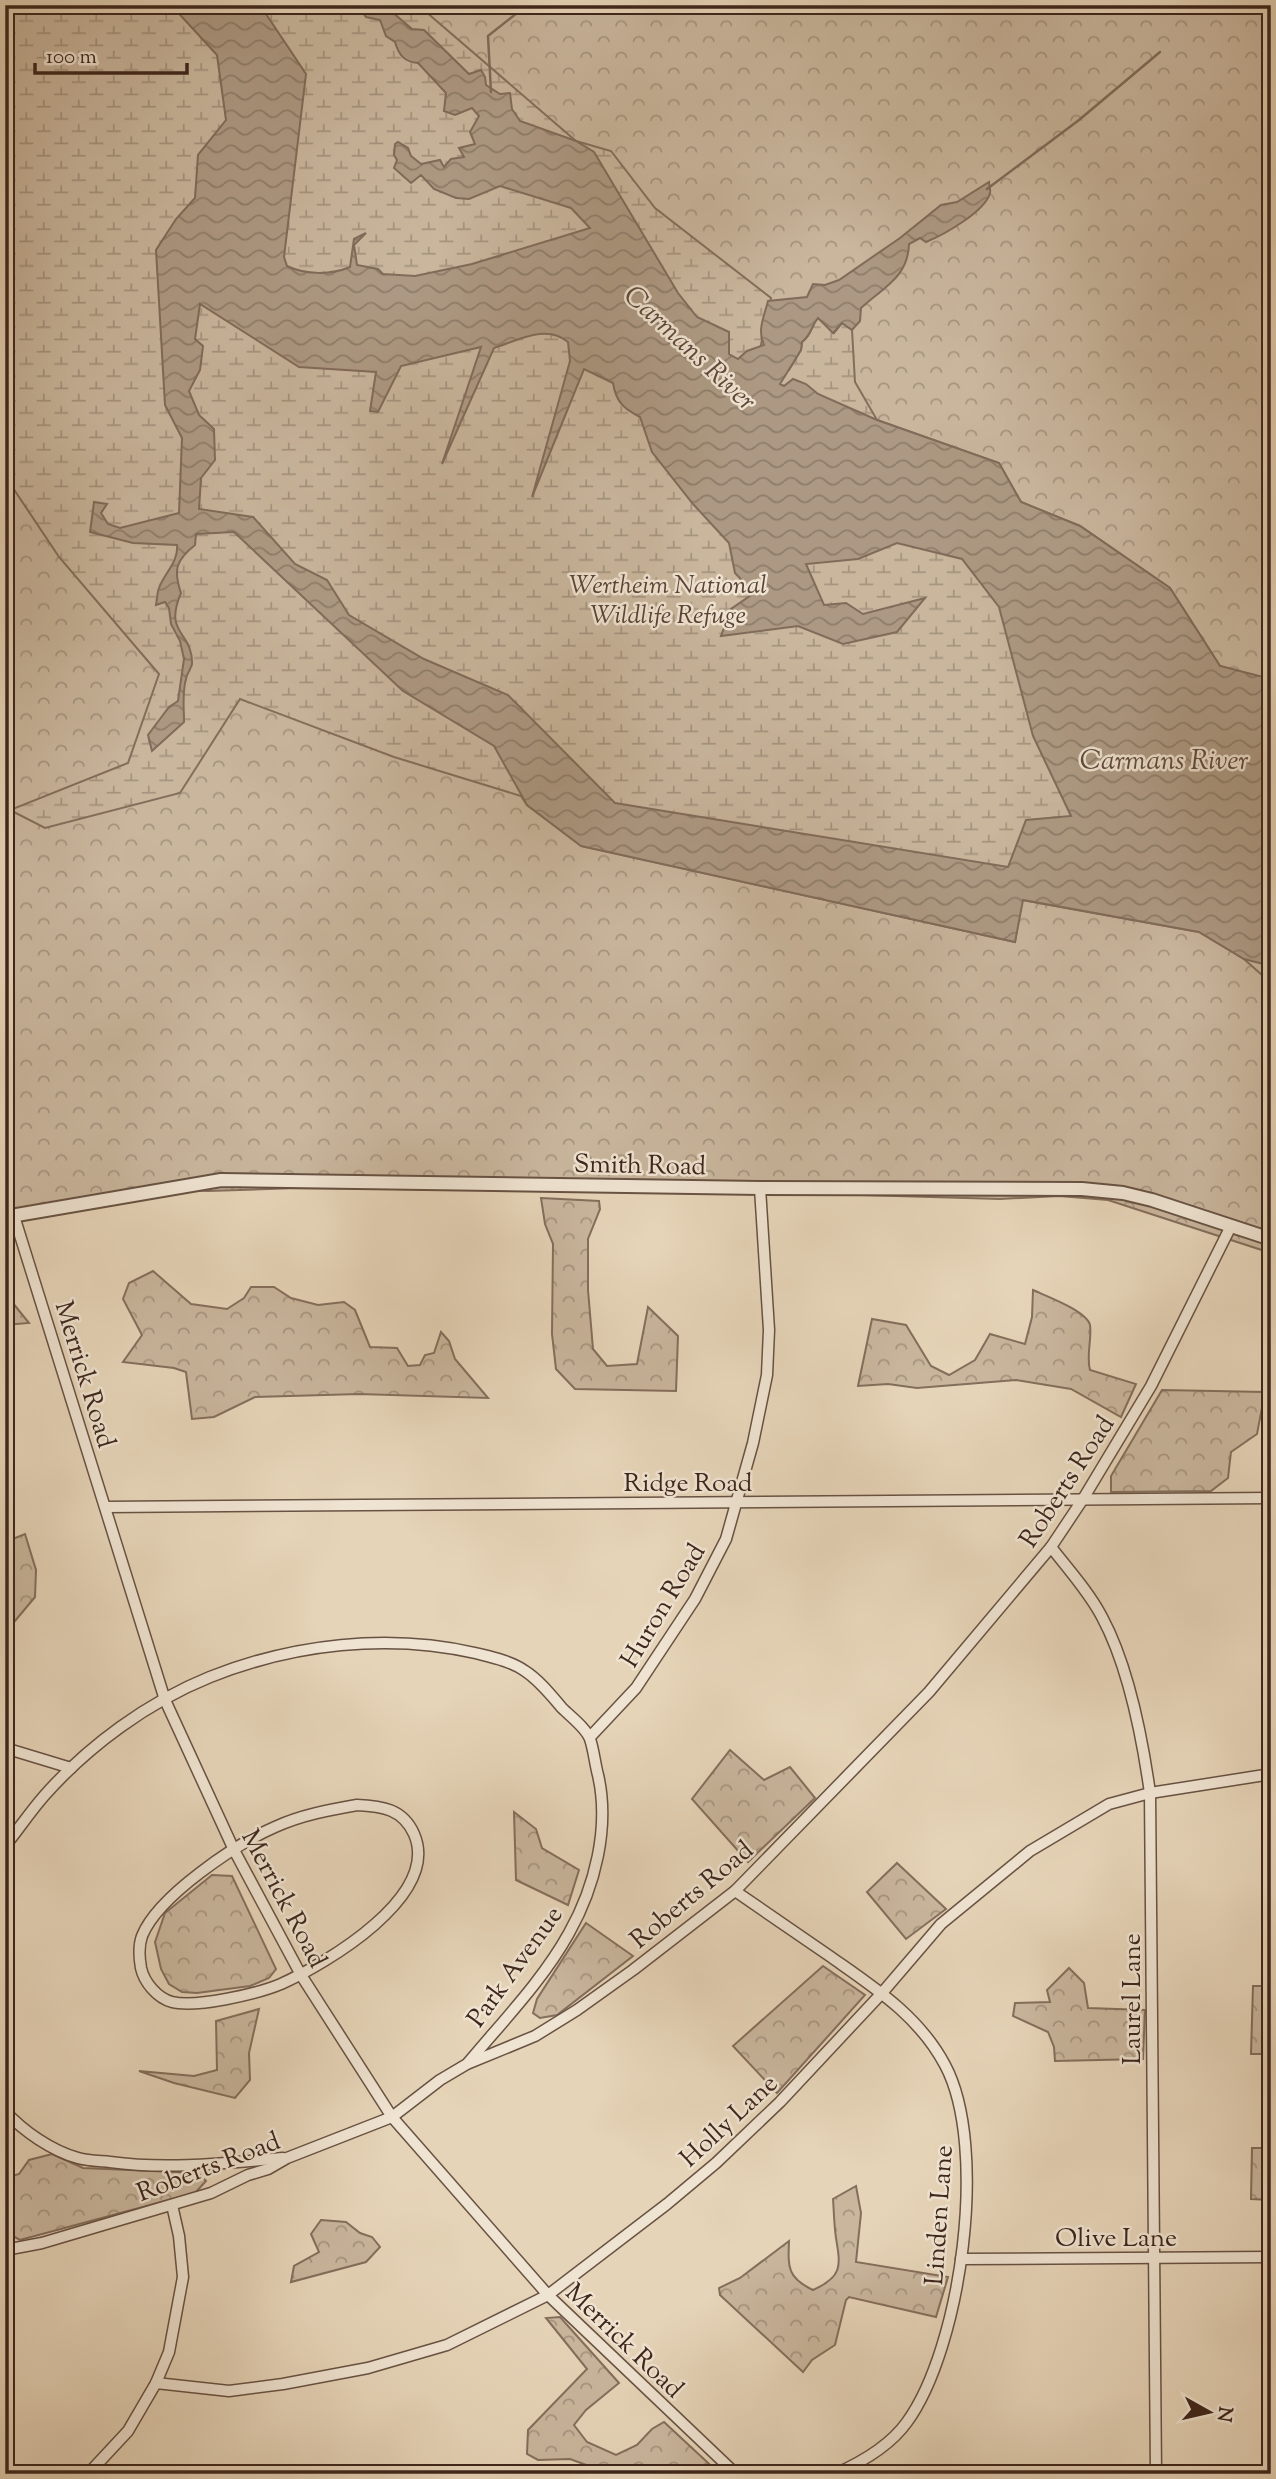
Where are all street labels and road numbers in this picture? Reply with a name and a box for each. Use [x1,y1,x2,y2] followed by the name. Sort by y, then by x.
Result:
[573,1147,707,1186] street label: Smith Road
[44,1297,124,1453] street label: Merrick Road
[1011,1409,1125,1556] street label: Roberts Road
[623,1466,753,1503] street label: Ridge Road
[613,1537,716,1675] street label: Huron Road
[231,1823,335,1975] street label: Merrick Road
[623,1833,763,1959] street label: Roberts Road
[459,1899,573,2036] street label: Park Avenue
[1115,1933,1152,2065] street label: Laurel Lane
[672,2067,787,2177] street label: Holly Lane
[132,2124,286,2213] street label: Roberts Road
[917,2144,964,2287] street label: Linden Lane
[1055,2221,1177,2258] street label: Olive Lane
[556,2276,691,2408] street label: Merrick Road

